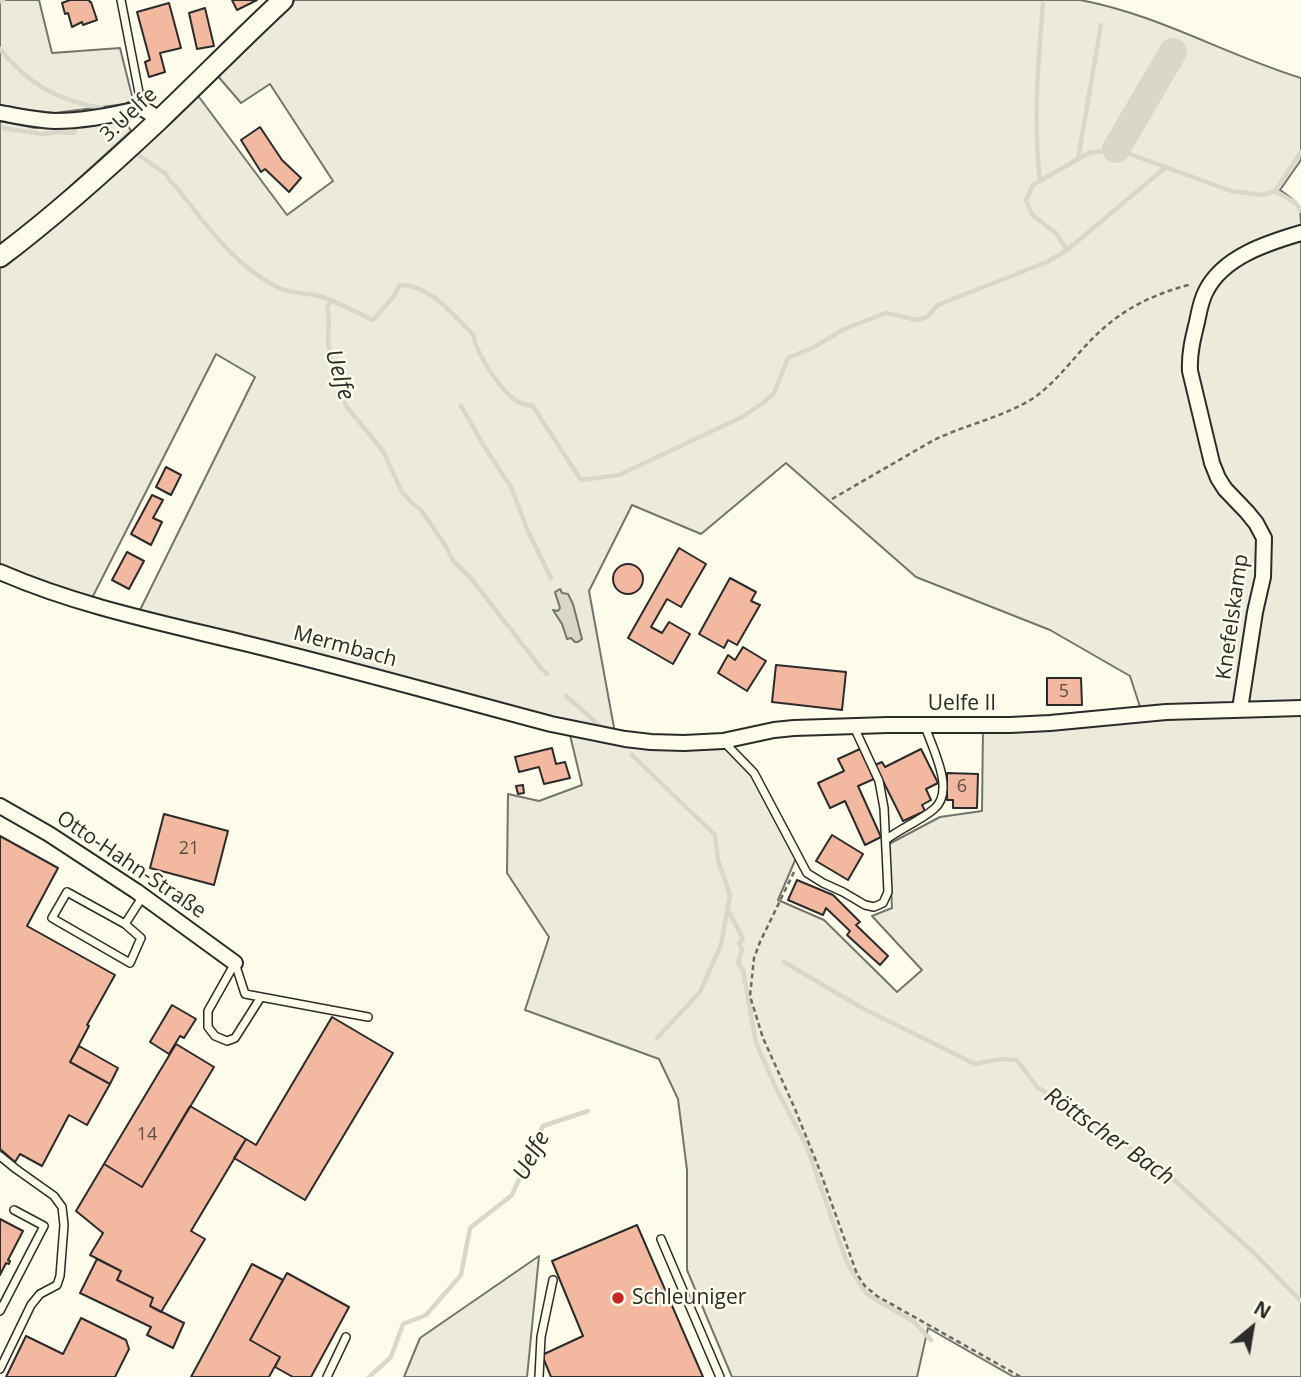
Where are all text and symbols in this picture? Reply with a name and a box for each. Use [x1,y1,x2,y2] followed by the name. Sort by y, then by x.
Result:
[95,82,163,148] street label: 3.Uelfe
[319,346,359,404] water label: Uelfe
[1212,553,1254,681] street label: Knefelskamp
[290,621,400,673] street label: Mermbach
[1059,681,1069,703] house number: 5
[928,691,996,717] street label: Uelfe II
[957,776,967,798] house number: 6
[52,806,210,924] street label: Otto-Hahn-Straße
[179,838,199,860] house number: 21
[1039,1082,1179,1192] water label: Röttscher Bach
[137,1124,157,1146] house number: 14
[508,1127,556,1185] water label: Uelfe
[632,1285,746,1311] place label: Schleuniger
[610,1290,626,1306] marker: Schleuniger
[1217,1293,1287,1363] north arrow
[1249,1295,1276,1325] text: N

